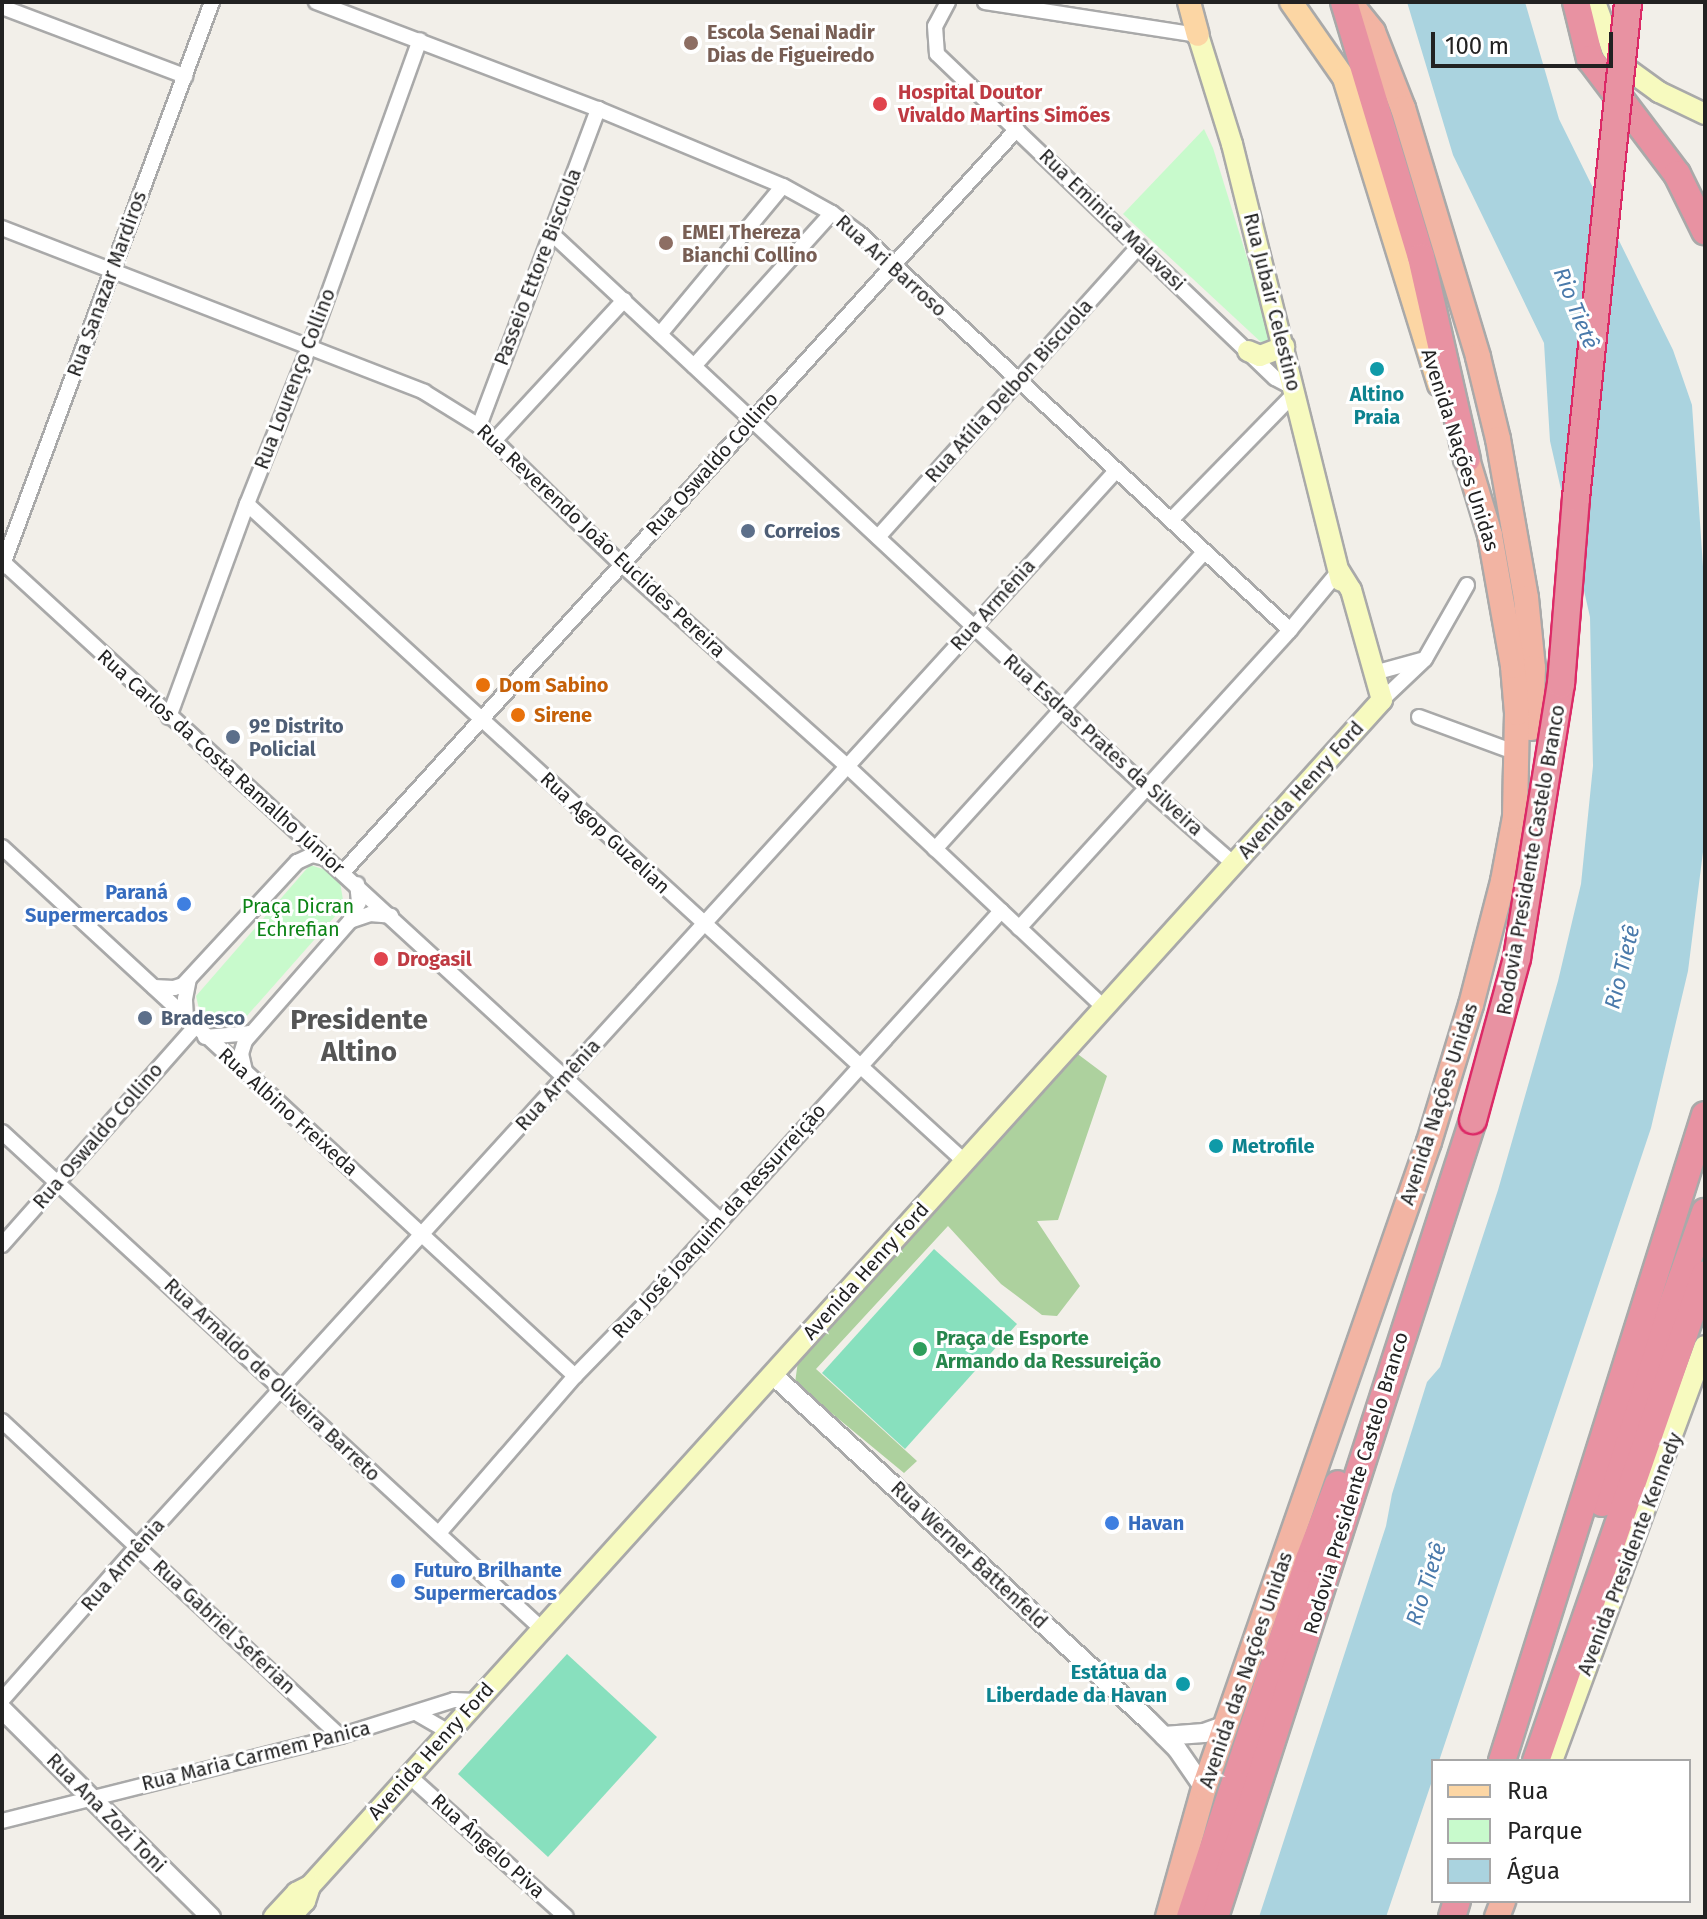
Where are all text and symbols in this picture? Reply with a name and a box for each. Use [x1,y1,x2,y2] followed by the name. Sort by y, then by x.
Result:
[1435,16,1617,66] scale bar
[707,20,875,67] place label: Escola Senai Nadir Dias de Figueiredo
[1445,32,1509,60] text: 100 m
[682,34,700,52] marker: Escola Senai Nadir Dias de Figueiredo
[898,80,1110,127] place label: Hospital Doutor Vivaldo Martins Simões
[869,93,891,115] marker: Hospital Doutor Vivaldo Martins Simões
[1034,144,1190,296] street label: Rua Eminica Malavasi
[489,165,587,369] street label: Passeio Ettore Biscuola
[62,188,152,380] street label: Rua Sanazar Mardiros
[831,210,951,322] street label: Rua Ari Barroso
[1238,210,1306,394] street label: Rua Jubair Celestino
[682,220,817,267] place label: EMEI Thereza Bianchi Collino
[657,234,675,252] marker: EMEI Thereza Bianchi Collino
[1548,264,1604,352] water label: Rio Tietê
[249,285,341,473] street label: Rua Lourenço Collino
[920,294,1098,488] street label: Rua Atília Delbon Biscuola
[1416,346,1504,554] street label: Avenida Nações Unidas
[1368,360,1386,378] marker: Altino Praia
[1350,382,1404,429] place label: Altino Praia
[641,387,783,541] street label: Rua Oswaldo Collino
[472,419,730,663] street label: Rua Reverendo João Euclides Pereira
[764,519,840,543] place label: Correios
[739,522,757,540] marker: Correios
[945,554,1041,656] street label: Rua Armênia
[92,645,350,879] street label: Rua Carlos da Costa Ramalho Júnior
[998,649,1208,841] street label: Rua Esdras Prates da Silveira
[499,673,609,697] place label: Dom Sabino
[474,676,492,694] marker: Dom Sabino
[534,703,592,727] place label: Sirene
[1492,703,1570,1017] street label: Rodovia Presidente Castelo Branco
[509,706,527,724] marker: Sirene
[249,714,344,761] place label: 9º Distrito Policial
[1233,716,1369,864] street label: Avenida Henry Ford
[224,728,242,746] marker: 9º Distrito Policial
[535,767,675,899] street label: Rua Agop Guzelian
[25,880,168,927] place label: Paraná Supermercados
[175,895,193,913] marker: Paraná Supermercados
[242,895,354,942] park label: Praça Dicran Echrefian
[1599,922,1645,1012] water label: Rio Tietê
[397,947,472,971] place label: Drogasil
[372,950,390,968] marker: Drogasil
[1395,1000,1483,1208] street label: Avenida Nações Unidas
[290,1003,428,1069] district label: Presidente Altino
[161,1006,245,1030] place label: Bradesco
[136,1009,154,1027] marker: Bradesco
[510,1034,606,1136] street label: Rua Armênia
[213,1043,363,1181] street label: Rua Albino Freixeda
[28,1058,168,1214] street label: Rua Oswaldo Collino
[607,1099,831,1343] street label: Rua José Joaquim da Ressurreição
[1232,1134,1314,1158] place label: Metrofile
[1207,1137,1225,1155] marker: Metrofile
[798,1197,934,1345] street label: Avenida Henry Ford
[159,1274,385,1486] street label: Rua Arnaldo de Oliveira Barreto
[936,1326,1161,1373] place label: Praça de Esporte Armando da Ressureição
[1299,1329,1413,1637] street label: Rodovia Presidente Castelo Branco
[911,1340,929,1358] marker: Praça de Esporte Armando da Ressureição
[1573,1429,1687,1679] street label: Avenida Presidente Kennedy
[886,1476,1052,1634] street label: Rua Werner Battenfeld
[1128,1511,1184,1535] place label: Havan
[76,1514,170,1616] street label: Rua Armênia
[1103,1514,1121,1532] marker: Havan
[1400,1539,1452,1629] water label: Rio Tietê
[1194,1549,1298,1791] street label: Avenida das Nações Unidas
[148,1555,300,1699] street label: Rua Gabriel Seferian
[414,1558,562,1605] place label: Futuro Brilhante Supermercados
[389,1572,407,1590] marker: Futuro Brilhante Supermercados
[986,1660,1167,1707] place label: Estátua da Liberdade da Havan
[1174,1675,1192,1693] marker: Estátua da Liberdade da Havan
[363,1677,499,1825] street label: Avenida Henry Ford
[139,1716,373,1796] street label: Rua Maria Carmem Panica
[41,1748,171,1878] street label: Rua Ana Zozi Toni
[1431,1759,1691,1903] legend
[1507,1777,1549,1805] text: Rua
[426,1789,550,1903] street label: Rua Ângelo Piva
[1507,1817,1583,1845] text: Parque
[1507,1857,1560,1885] text: Água

